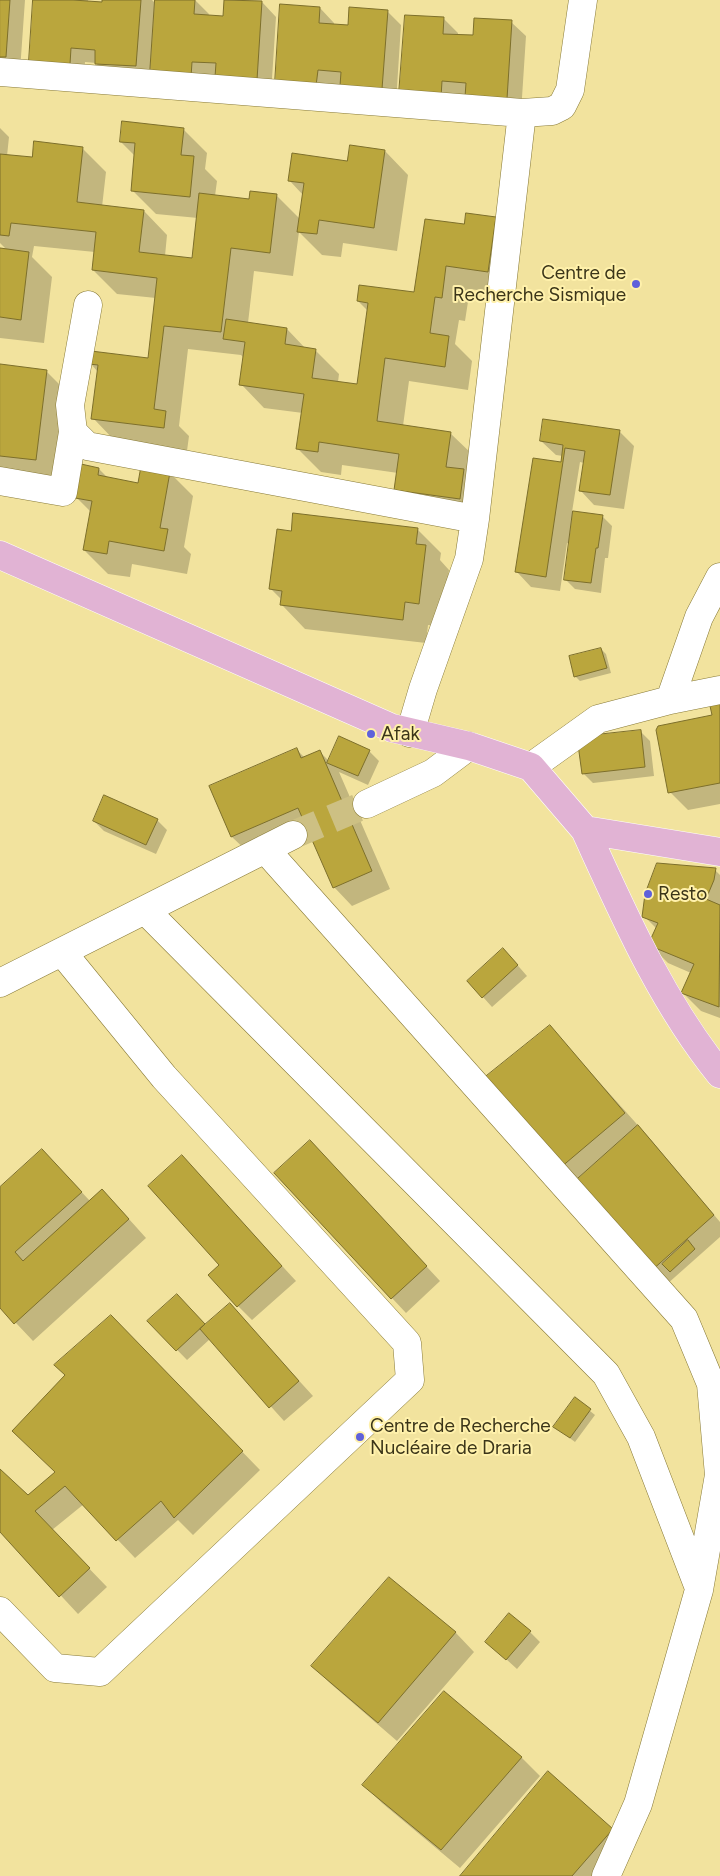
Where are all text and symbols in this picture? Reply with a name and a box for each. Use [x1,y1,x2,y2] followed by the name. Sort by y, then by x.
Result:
[453,262,626,306] place label: Centre de Recherche Sismique
[630,278,642,290] marker: Centre de Recherche Sismique
[381,723,420,745] place label: Afak
[365,728,377,740] marker: Afak
[658,883,707,905] place label: Resto
[642,888,654,900] marker: Resto
[370,1415,551,1459] place label: Centre de Recherche Nucléaire de Draria
[354,1431,366,1443] marker: Centre de Recherche Nucléaire de Draria

